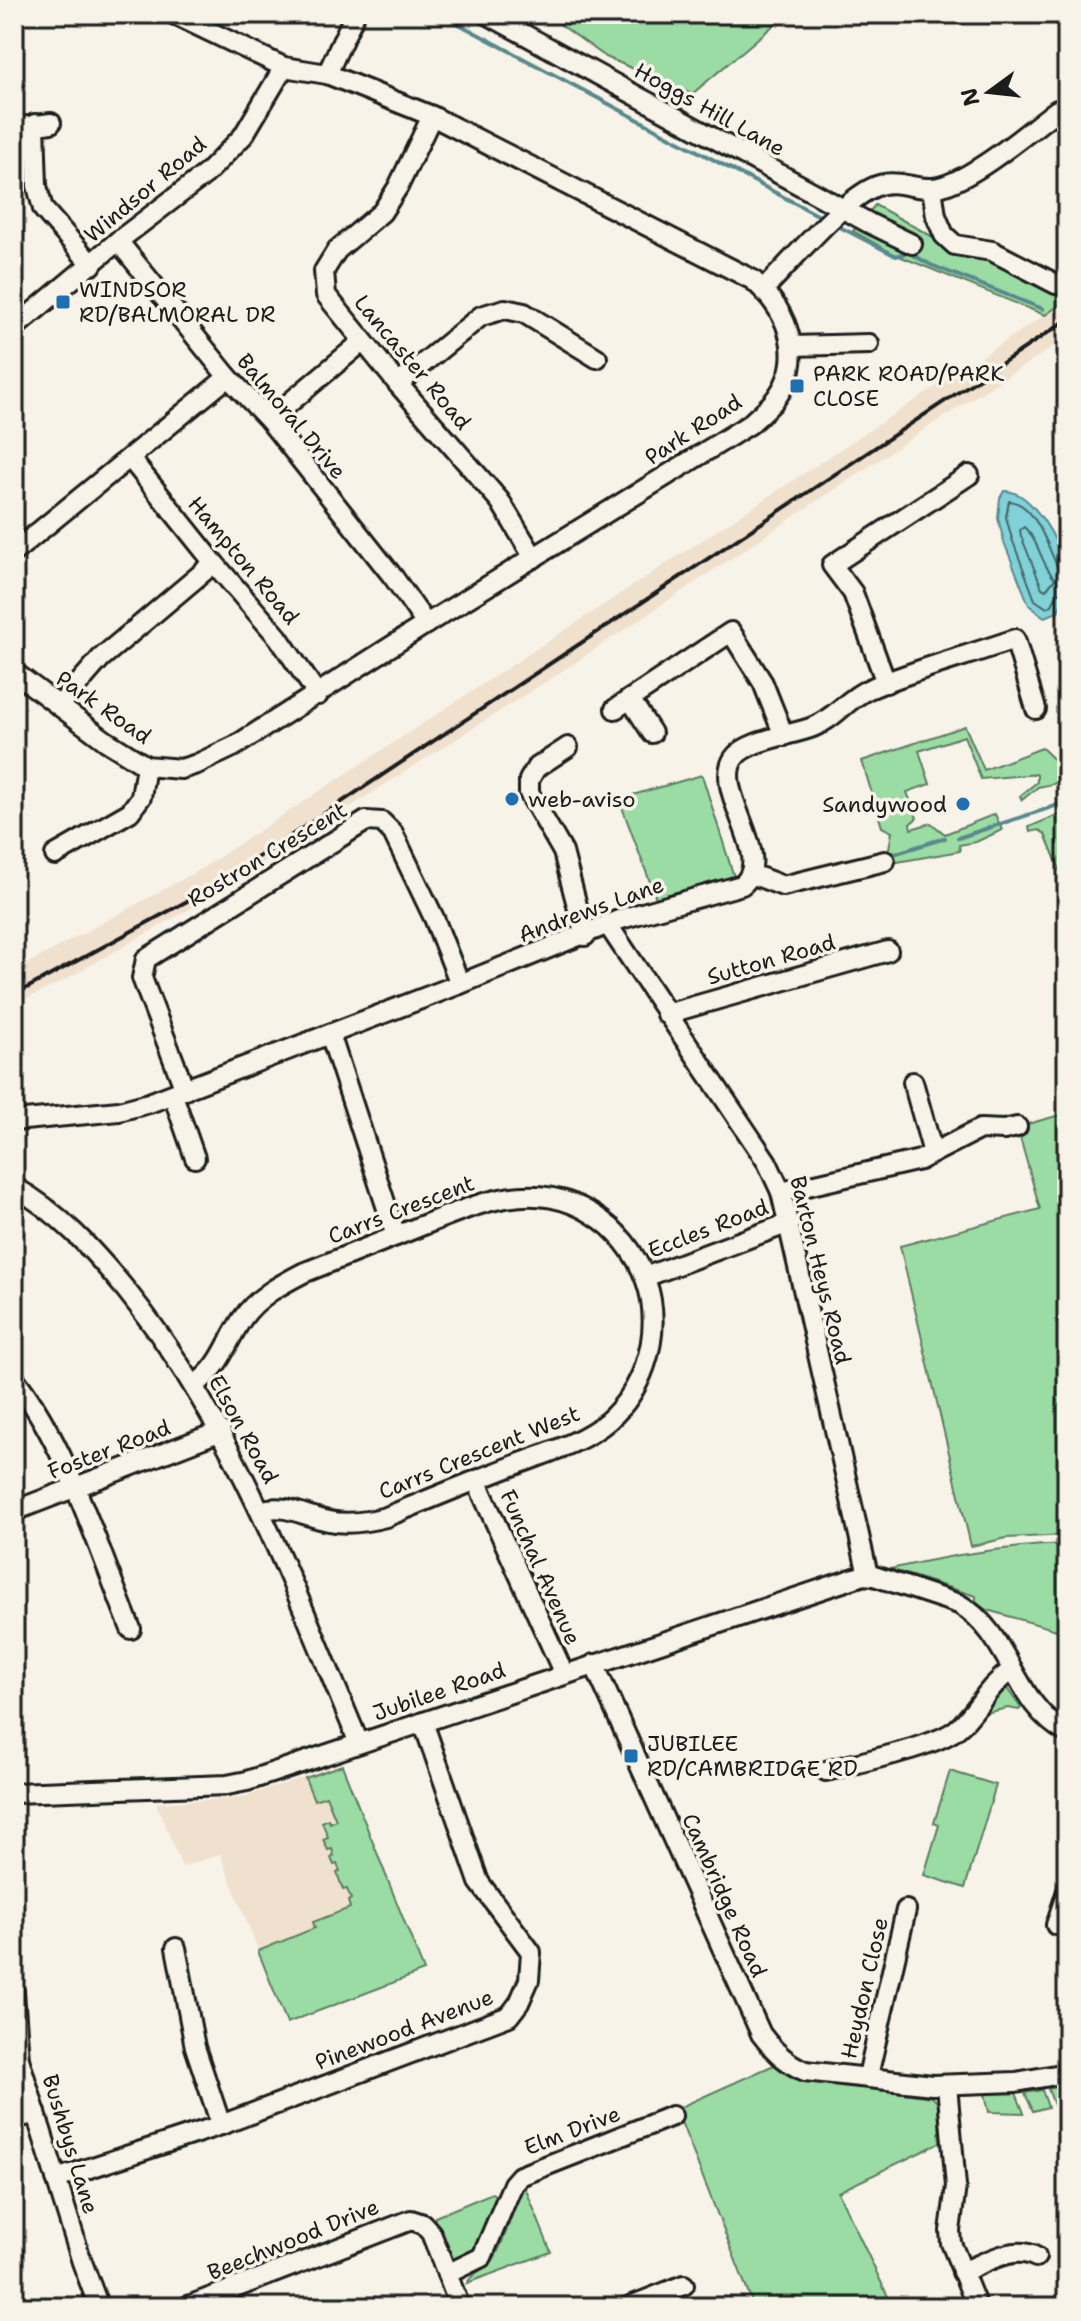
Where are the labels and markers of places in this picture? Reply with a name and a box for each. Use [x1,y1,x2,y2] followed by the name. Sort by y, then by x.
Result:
[79,275,275,329] place label: WINDSOR RD/BALMORAL DR
[54,293,72,311] marker: WINDSOR RD/BALMORAL DR
[813,359,1004,413] place label: PARK ROAD/PARK CLOSE
[788,377,806,395] marker: PARK ROAD/PARK CLOSE
[528,785,636,814] place label: web-aviso
[503,790,521,808] marker: web-aviso
[822,790,947,819] place label: Sandywood
[954,795,972,813] marker: Sandywood
[647,1729,858,1783] place label: JUBILEE RD/CAMBRIDGE RD
[622,1747,640,1765] marker: JUBILEE RD/CAMBRIDGE RD

